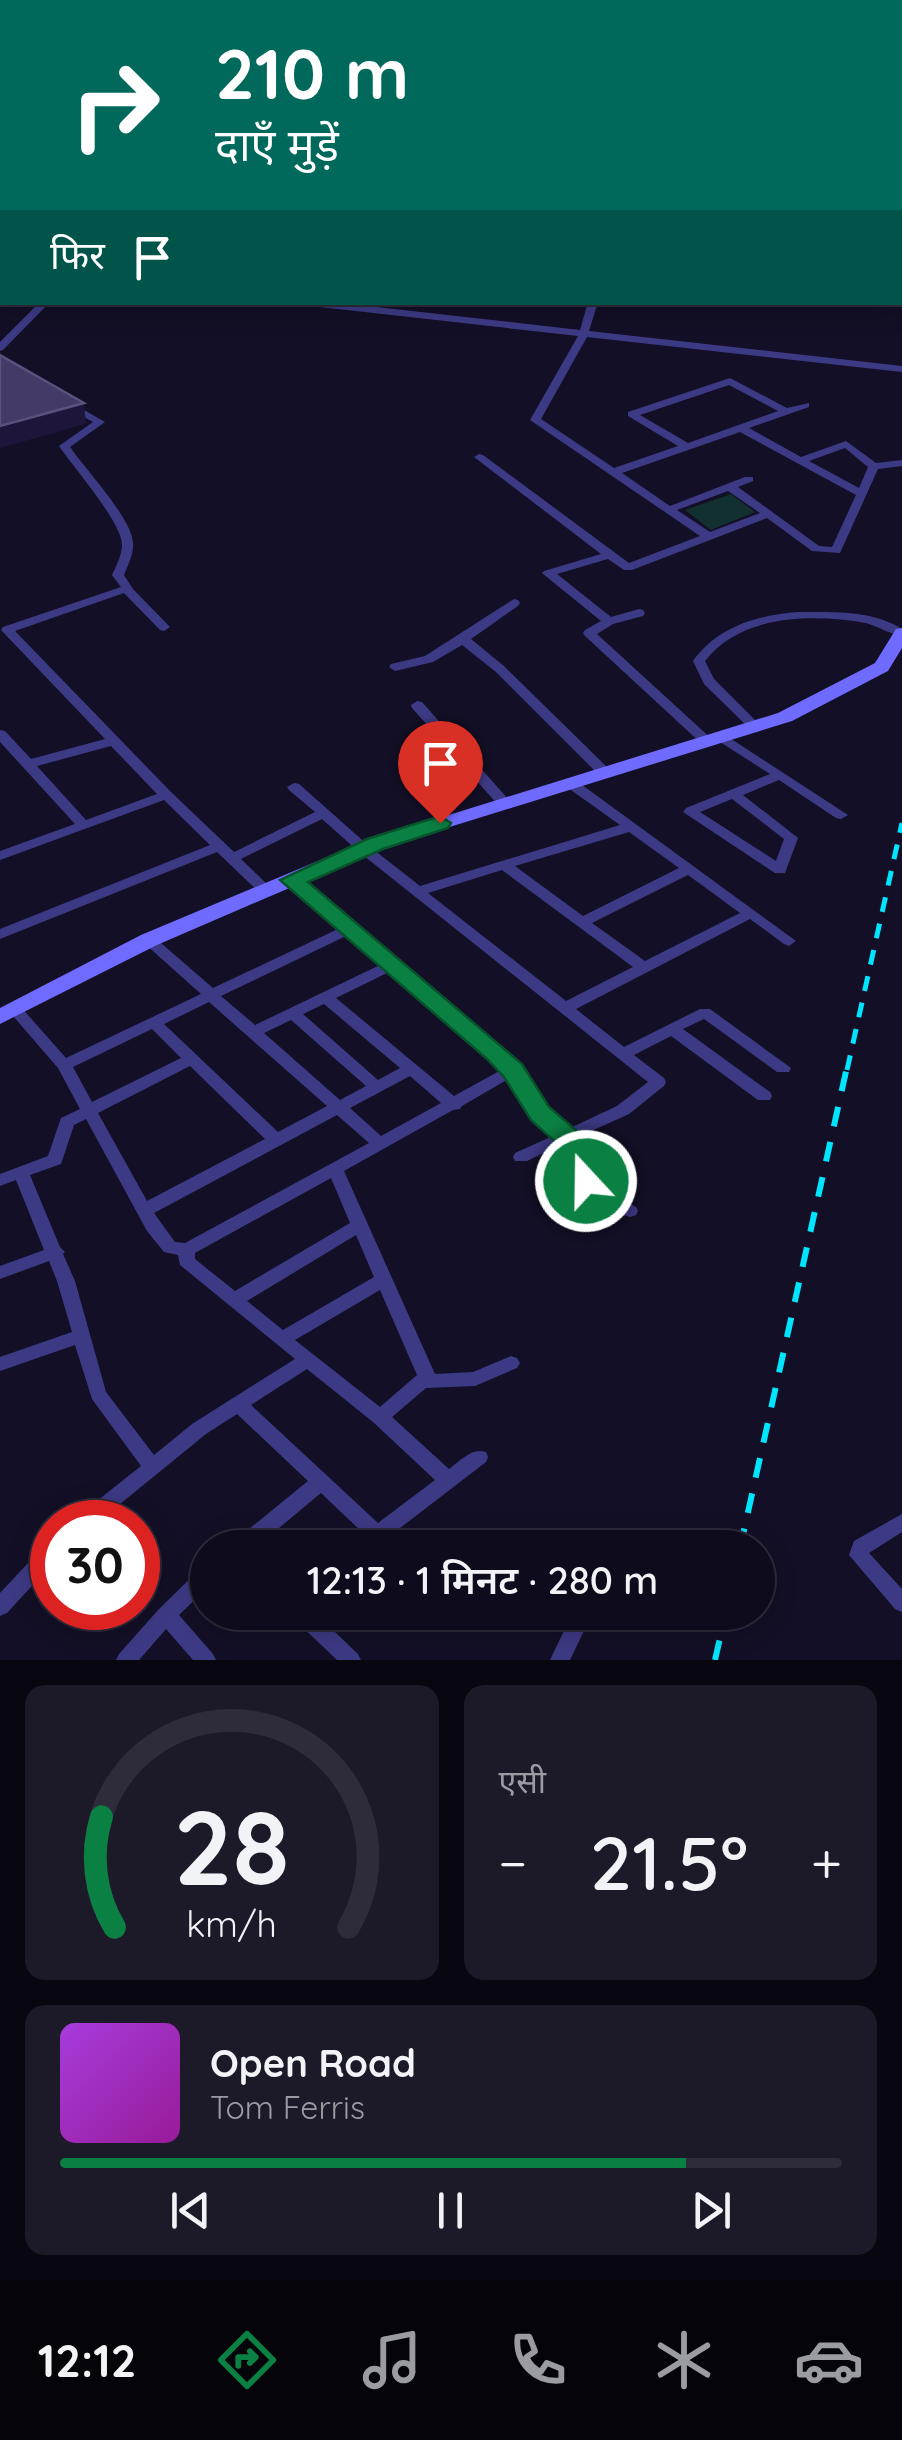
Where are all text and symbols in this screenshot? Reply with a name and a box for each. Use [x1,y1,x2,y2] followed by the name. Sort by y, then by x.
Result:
[215,29,409,117] text: 210 m
[50,40,180,170] icon: right
[215,116,339,172] text: दाएँ मुड़ें
[125,230,180,285] icon: arrive
[50,231,105,279] text: फिर
[398,721,483,824] pin
[413,736,468,791] icon: arrive
[534,1129,638,1233] position arrow
[30,1500,160,1630] speed limit sign: 30
[307,1556,658,1604] text: 12:13 · 1 मिनट · 280 m
[499,1761,546,1801] text: एसी
[174,1781,290,1911] text: 28
[590,1815,748,1909] text: 21.5°
[499,1828,527,1897] text: −
[811,1828,842,1897] text: +
[186,1901,277,1946] text: km/h
[210,2039,416,2087] text: Open Road
[210,2087,365,2127] text: Tom Ferris
[163,2183,218,2238] icon: previous
[423,2183,478,2238] icon: pause
[684,2183,739,2238] icon: next
[212,2325,282,2395] icon: directions
[357,2325,427,2395] icon: music
[503,2325,573,2395] icon: phone
[649,2325,719,2395] icon: climate
[794,2325,864,2395] icon: car
[38,2332,136,2388] text: 12:12

